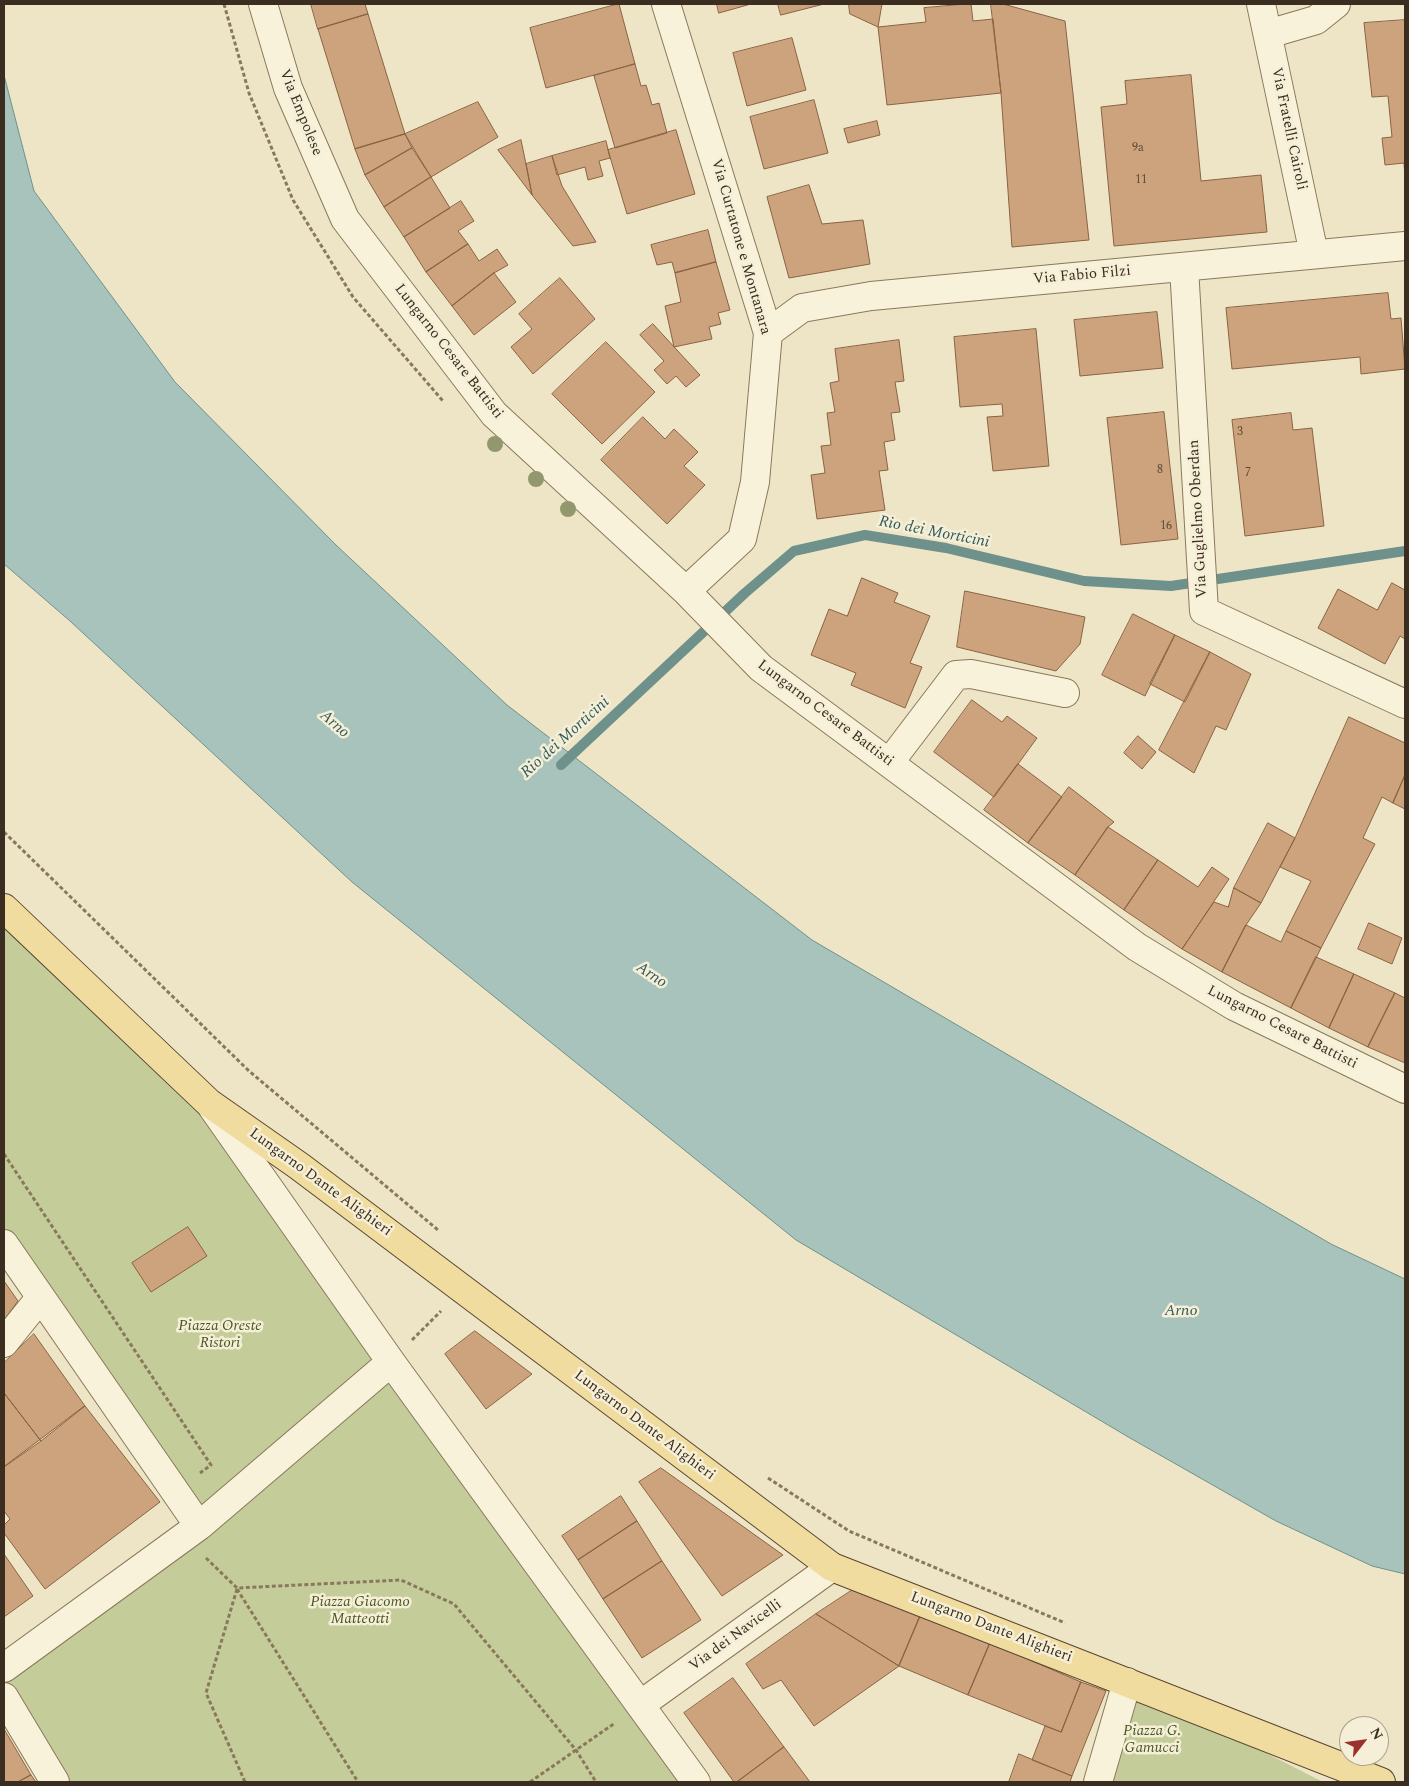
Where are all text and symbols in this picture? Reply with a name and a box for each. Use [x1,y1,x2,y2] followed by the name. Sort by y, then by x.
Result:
[1266,66,1310,192] street label: Via Fratelli Cairoli
[274,67,326,159] street label: Via Empolese
[1132,142,1144,156] house number: 9a
[706,157,774,337] street label: Via Curtatone e Montanara
[1135,174,1147,188] house number: 11
[1032,263,1132,289] street label: Via Fabio Filzi
[390,281,506,423] street label: Lungarno Cesare Battisti
[1237,426,1243,440] house number: 3
[1186,439,1212,599] street label: Via Guglielmo Oberdan
[1157,464,1163,478] house number: 8
[1245,467,1251,481] house number: 7
[877,513,991,553] water label: Rio dei Morticini
[1160,520,1172,534] house number: 16
[753,657,897,771] street label: Lungarno Cesare Battisti
[518,693,614,783] water label: Rio dei Morticini
[315,707,353,743] water label: Arno
[632,959,670,993] water label: Arno
[1204,982,1360,1074] street label: Lungarno Cesare Battisti
[245,1125,395,1241] street label: Lungarno Dante Alighieri
[1164,1302,1198,1322] water label: Arno
[178,1318,262,1353] park label: Piazza Oreste Ristori
[570,1367,718,1485] street label: Lungarno Dante Alighieri
[907,1589,1075,1667] street label: Lungarno Dante Alighieri
[310,1594,410,1629] park label: Piazza Giacomo Matteotti
[686,1596,786,1676] street label: Via dei Navicelli
[1339,1716,1389,1766] north arrow
[1123,1723,1181,1758] park label: Piazza G. Gamucci
[1365,1724,1389,1744] text: N

